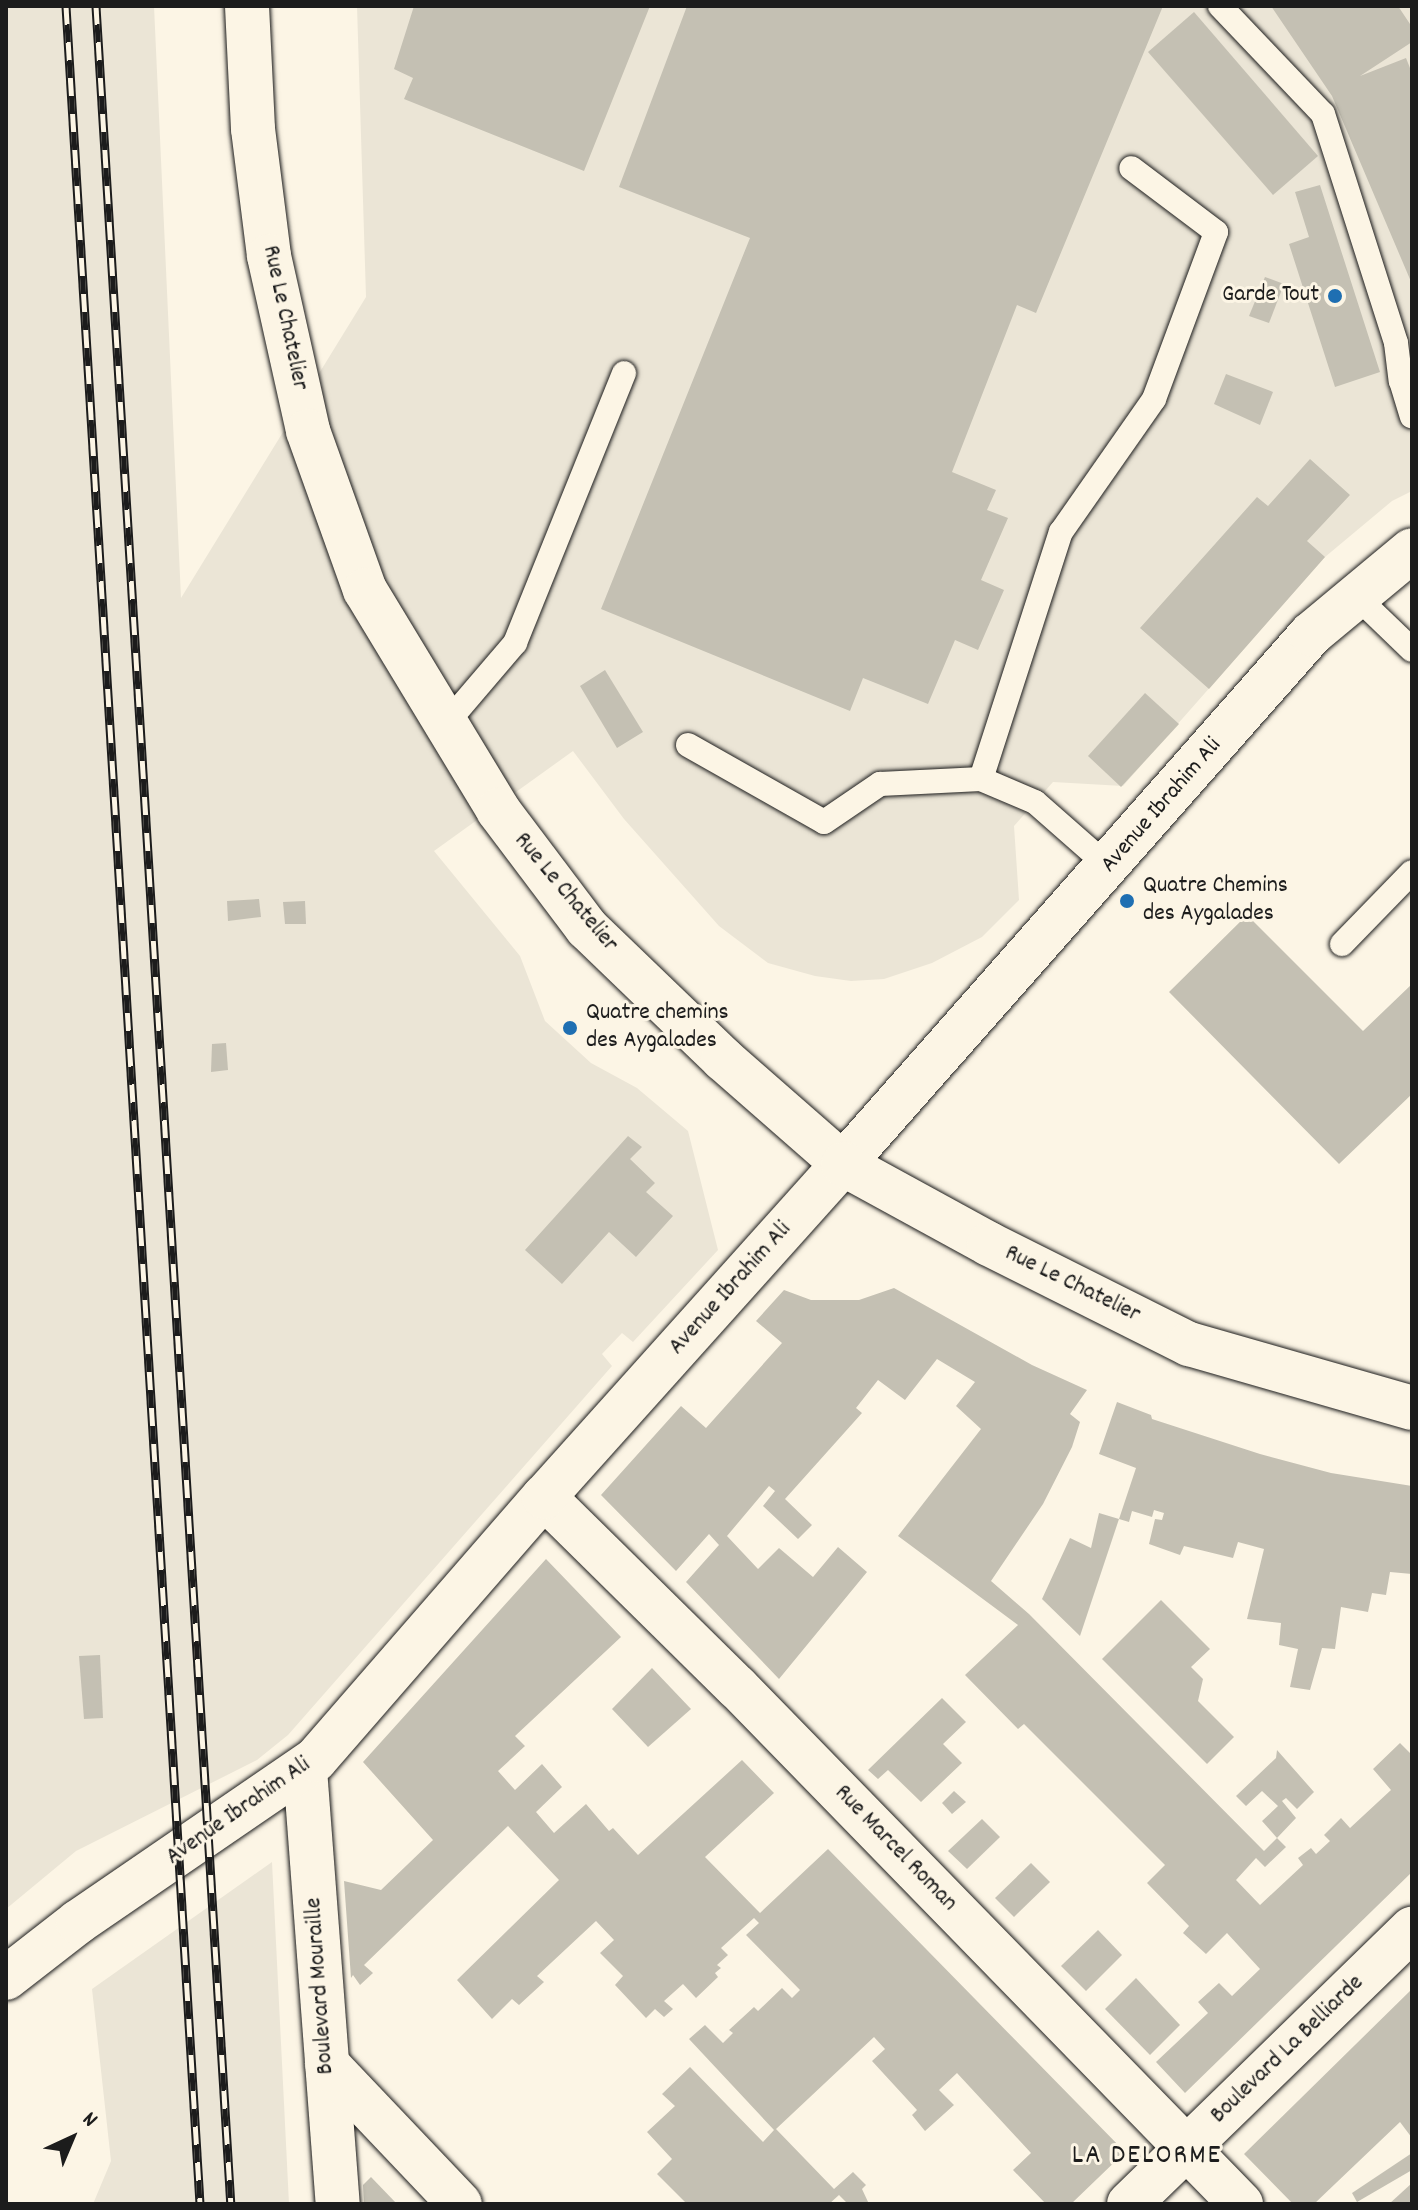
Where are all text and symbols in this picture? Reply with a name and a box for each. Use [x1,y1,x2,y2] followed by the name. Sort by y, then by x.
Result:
[255,243,313,393] street label: Rue Le Chatelier
[1222,282,1319,310] place label: Garde Tout
[1326,287,1344,305] marker: Garde Tout
[1095,733,1229,879] street label: Avenue Ibrahim Ali
[507,827,623,959] street label: Rue Le Chatelier
[1143,873,1288,929] place label: Quatre Chemins des Aygalades
[1118,892,1136,910] marker: Quatre Chemins des Aygalades
[586,1000,729,1056] place label: Quatre chemins des Aygalades
[561,1019,579,1037] marker: Quatre chemins des Aygalades
[664,1216,798,1362] street label: Avenue Ibrahim Ali
[1000,1240,1144,1330] street label: Rue Le Chatelier
[161,1752,317,1872] street label: Avenue Ibrahim Ali
[827,1780,963,1918] street label: Rue Marcel Roman
[300,1897,342,2075] street label: Boulevard Mouraille
[1205,1970,1371,2130] street label: Boulevard La Belliarde
[32,2098,112,2178] north arrow
[74,2105,104,2135] text: N
[1072,2140,1222,2174] district label: LA DELORME

